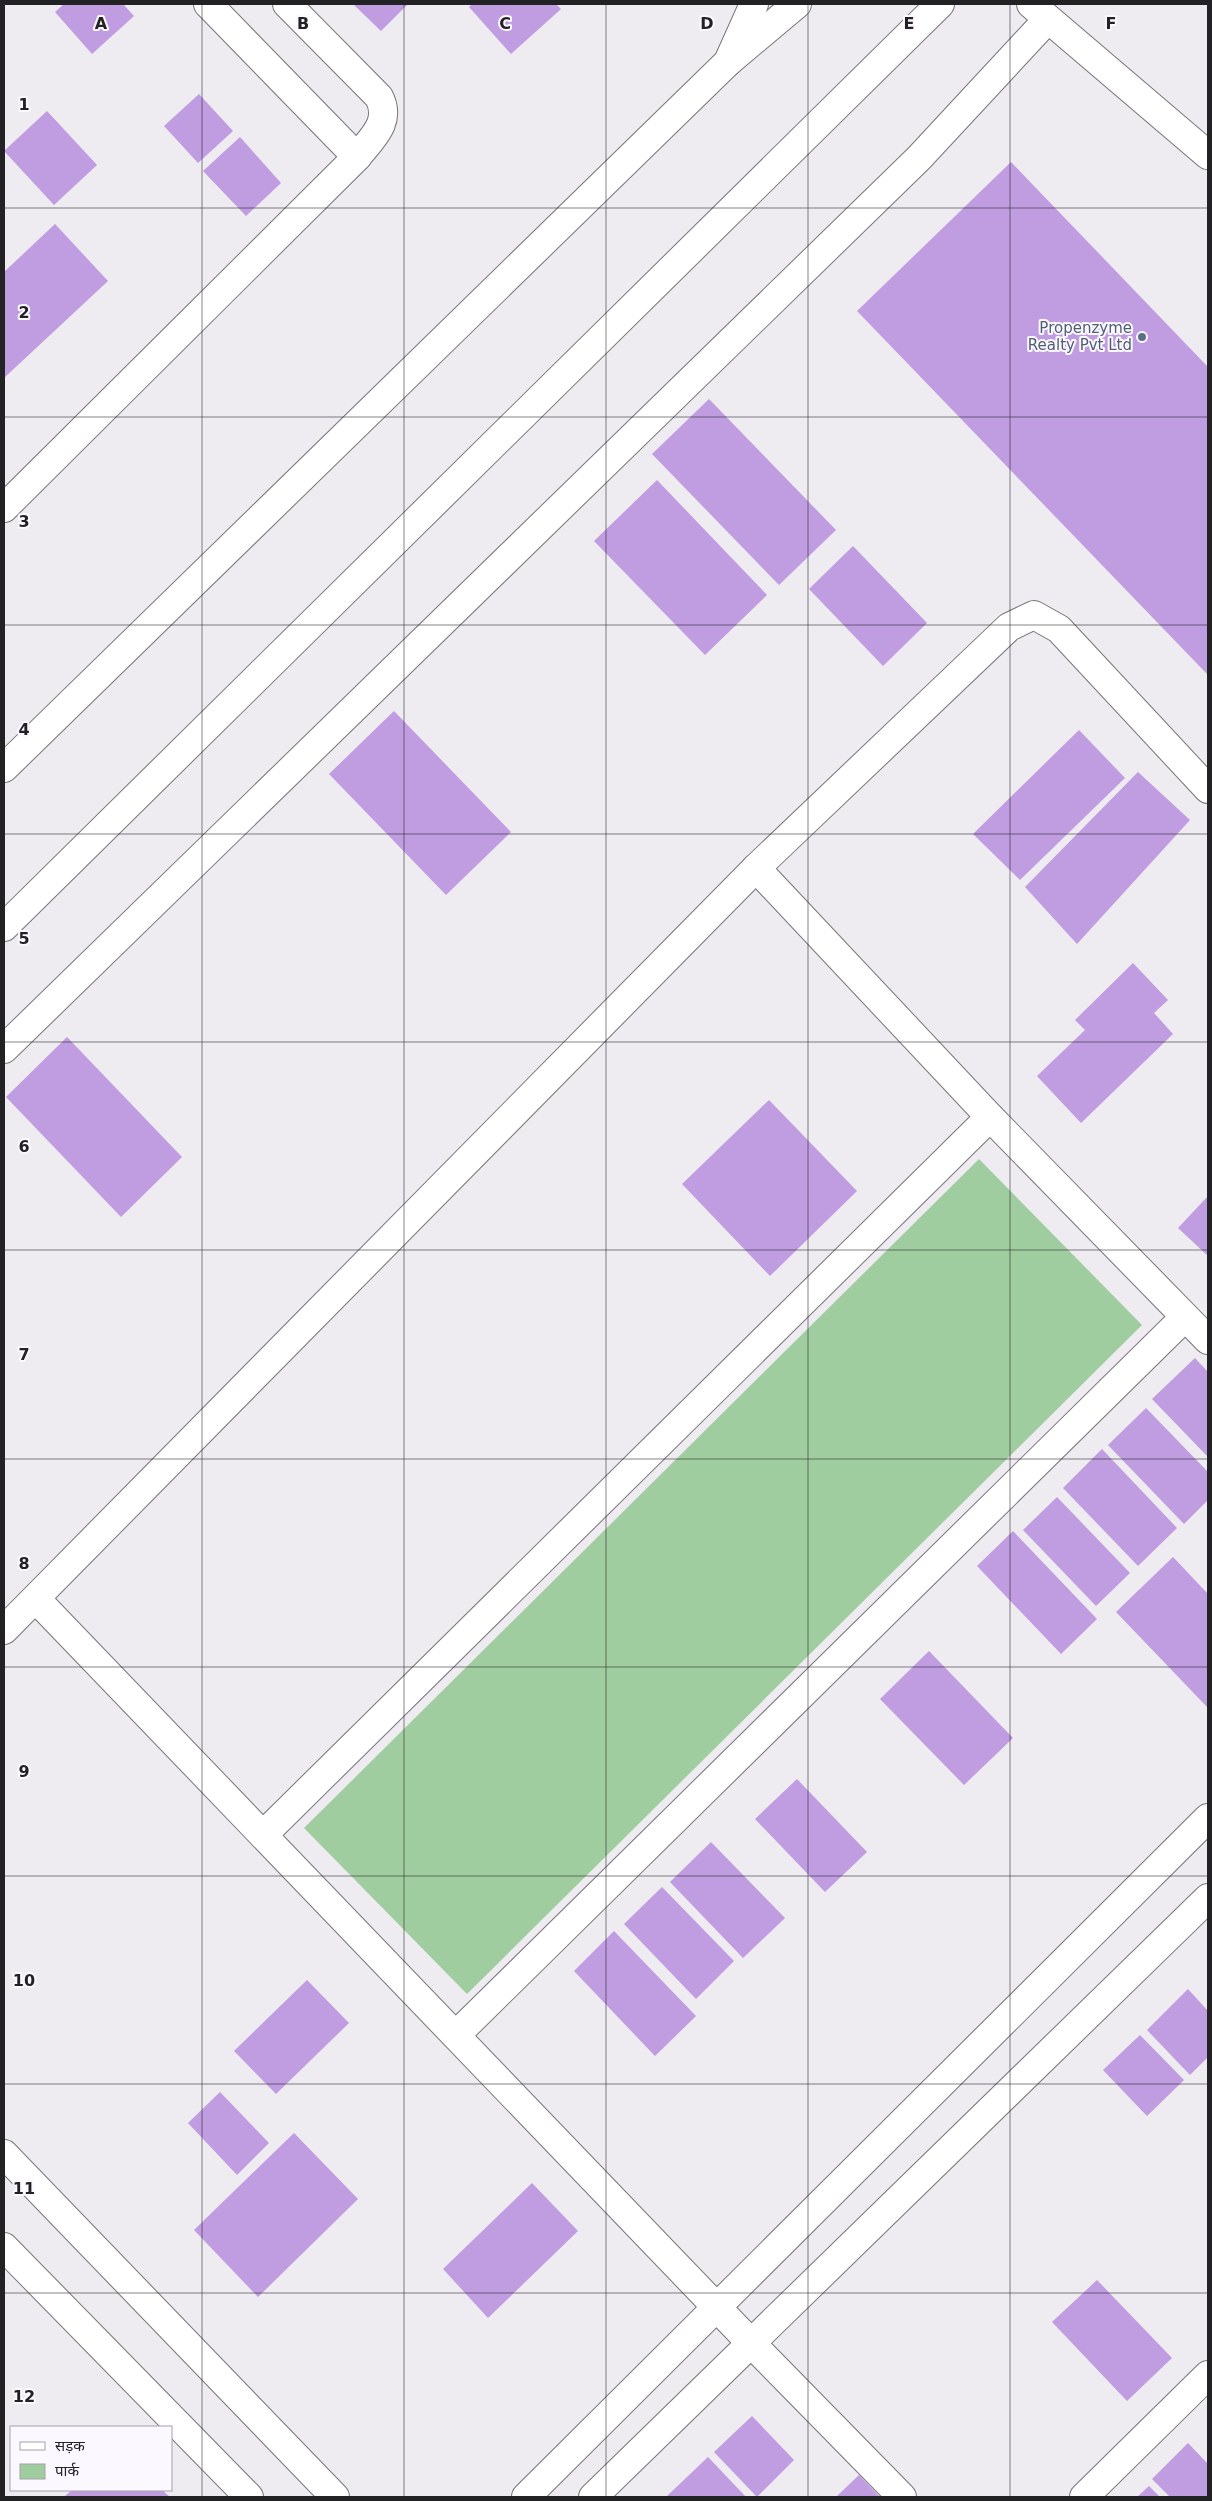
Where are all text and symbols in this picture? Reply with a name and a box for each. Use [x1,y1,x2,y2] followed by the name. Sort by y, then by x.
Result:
[95,14,108,33] text: A
[297,14,309,33] text: B
[499,14,511,33] text: C
[700,14,714,33] text: D
[904,14,914,33] text: E
[1106,14,1116,33] text: F
[18,95,30,114] text: 1
[18,303,30,322] text: 2
[1028,319,1132,354] place label: Propenzyme Realty Pvt Ltd
[1136,331,1148,343] marker: Propenzyme Realty Pvt Ltd
[18,512,30,531] text: 3
[18,720,30,739] text: 4
[18,929,30,948] text: 5
[18,1137,30,1156] text: 6
[18,1345,30,1364] text: 7
[18,1554,30,1573] text: 8
[18,1762,30,1781] text: 9
[13,1971,35,1990] text: 10
[13,2179,35,2198] text: 11
[13,2387,35,2406] text: 12
[10,2426,172,2491] legend
[55,2437,85,2455] text: सड़क
[55,2462,79,2480] text: पार्क

